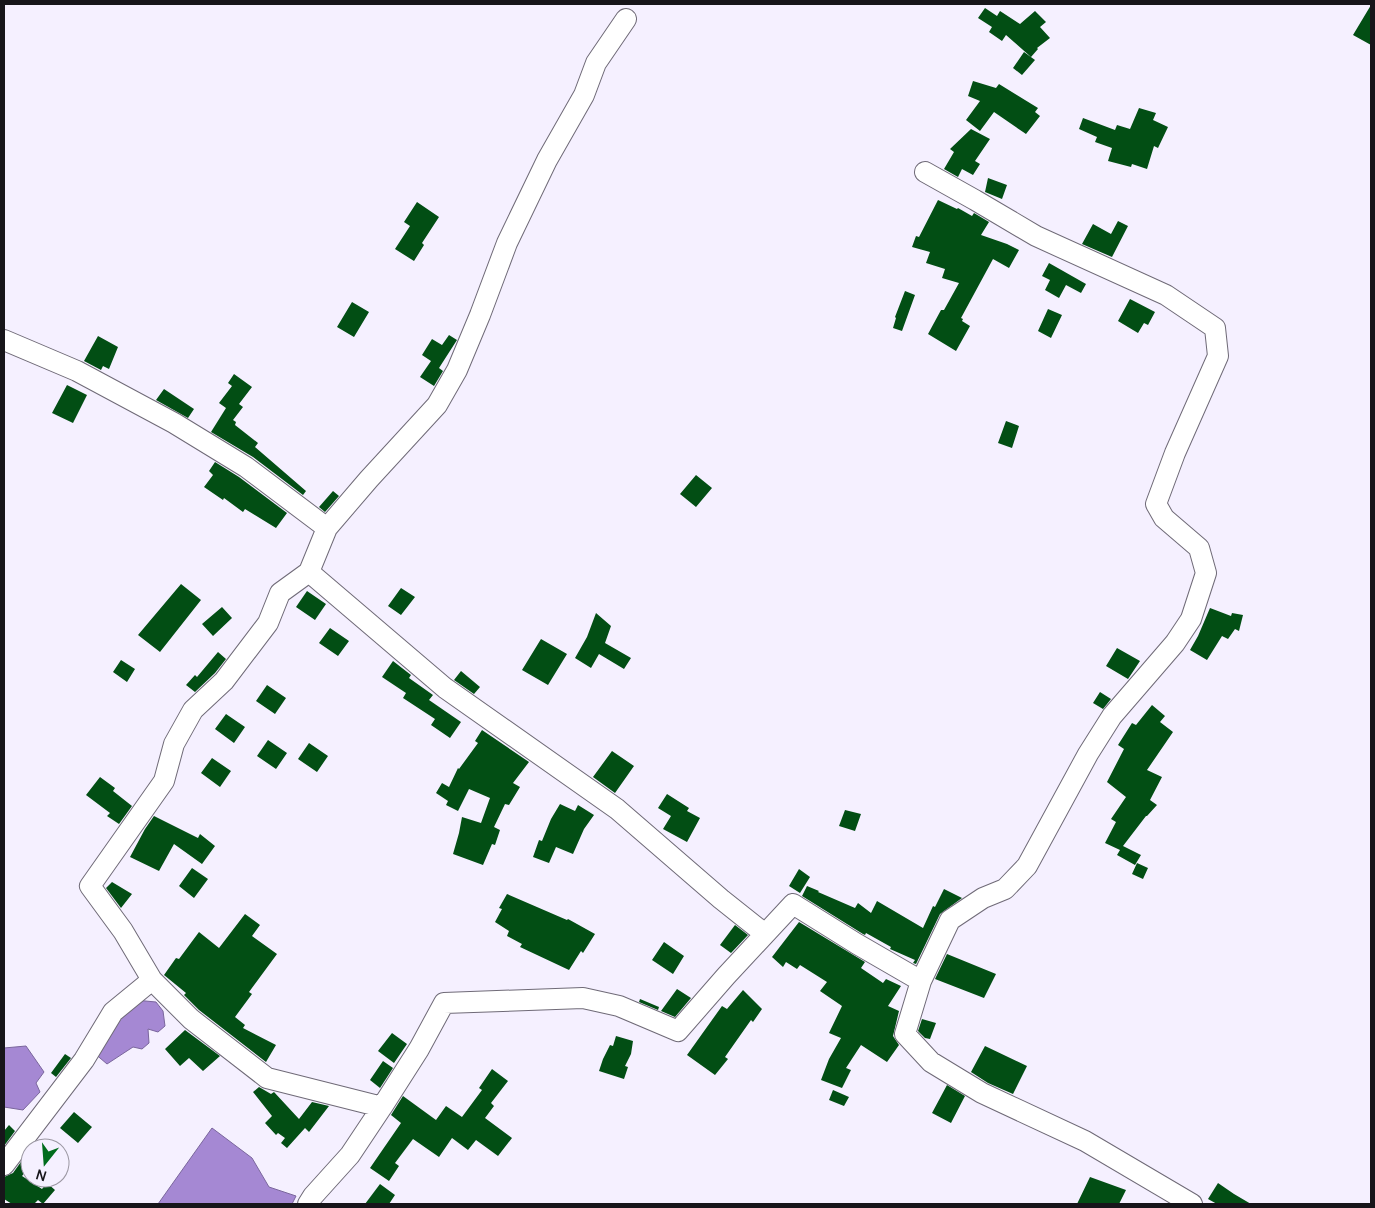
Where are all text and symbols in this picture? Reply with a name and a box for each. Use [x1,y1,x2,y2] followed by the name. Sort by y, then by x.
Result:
[20,1138,70,1188] north arrow
[33,1165,49,1186] text: N

